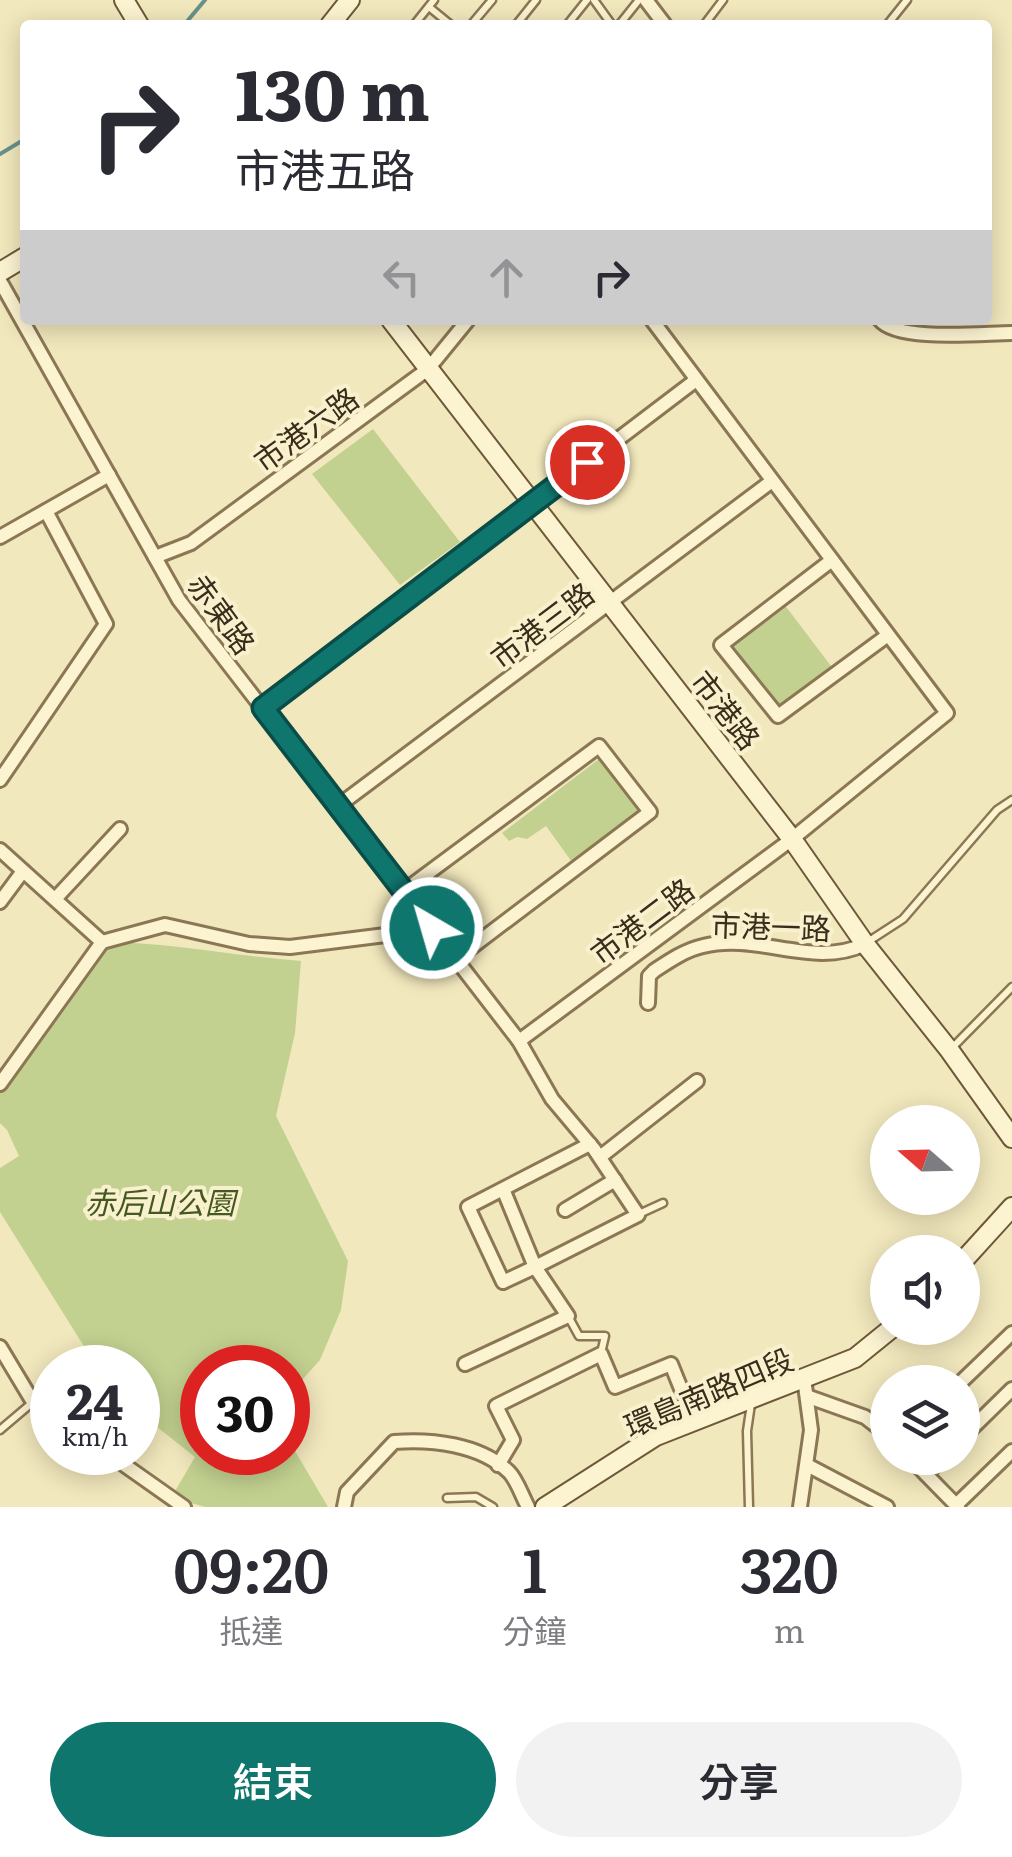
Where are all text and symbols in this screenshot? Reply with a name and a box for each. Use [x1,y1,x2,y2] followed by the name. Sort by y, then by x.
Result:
[235,39,430,143] text: 130 m
[70,60,200,190] icon: right
[235,134,415,201] text: 市港五路
[374,250,429,305] icon: left
[479,250,534,305] icon: ahead
[584,250,639,305] icon: right
[244,375,366,481] street label: 市港六路
[545,420,630,505] pin
[560,435,615,490] icon: arrive
[179,564,267,662] street label: 赤東路
[480,570,602,678] street label: 市港三路
[682,660,772,758] street label: 市港路
[580,866,702,974] street label: 市港二路
[380,876,484,980] position arrow
[710,901,832,949] street label: 市港一路
[870,1105,980,1215] north arrow
[870,1105,980,1475] map controls
[85,1179,239,1223] park label: 赤后山公園
[870,1235,980,1345] button: sound
[617,1336,799,1446] street label: 環島南路四段
[180,1345,310,1475] speed limit sign: 30
[66,1361,123,1435] text: 24
[870,1365,980,1475] button: layers
[62,1417,128,1454] text: km/h
[173,1522,329,1611] text: 09:20
[522,1522,547,1611] text: 1
[740,1522,839,1611] text: 320
[219,1605,283,1653] text: 抵達
[502,1605,566,1653] text: 分鐘
[774,1605,805,1653] text: m
[50,1722,496,1837] button: 結束
[516,1722,962,1837] button: 分享

